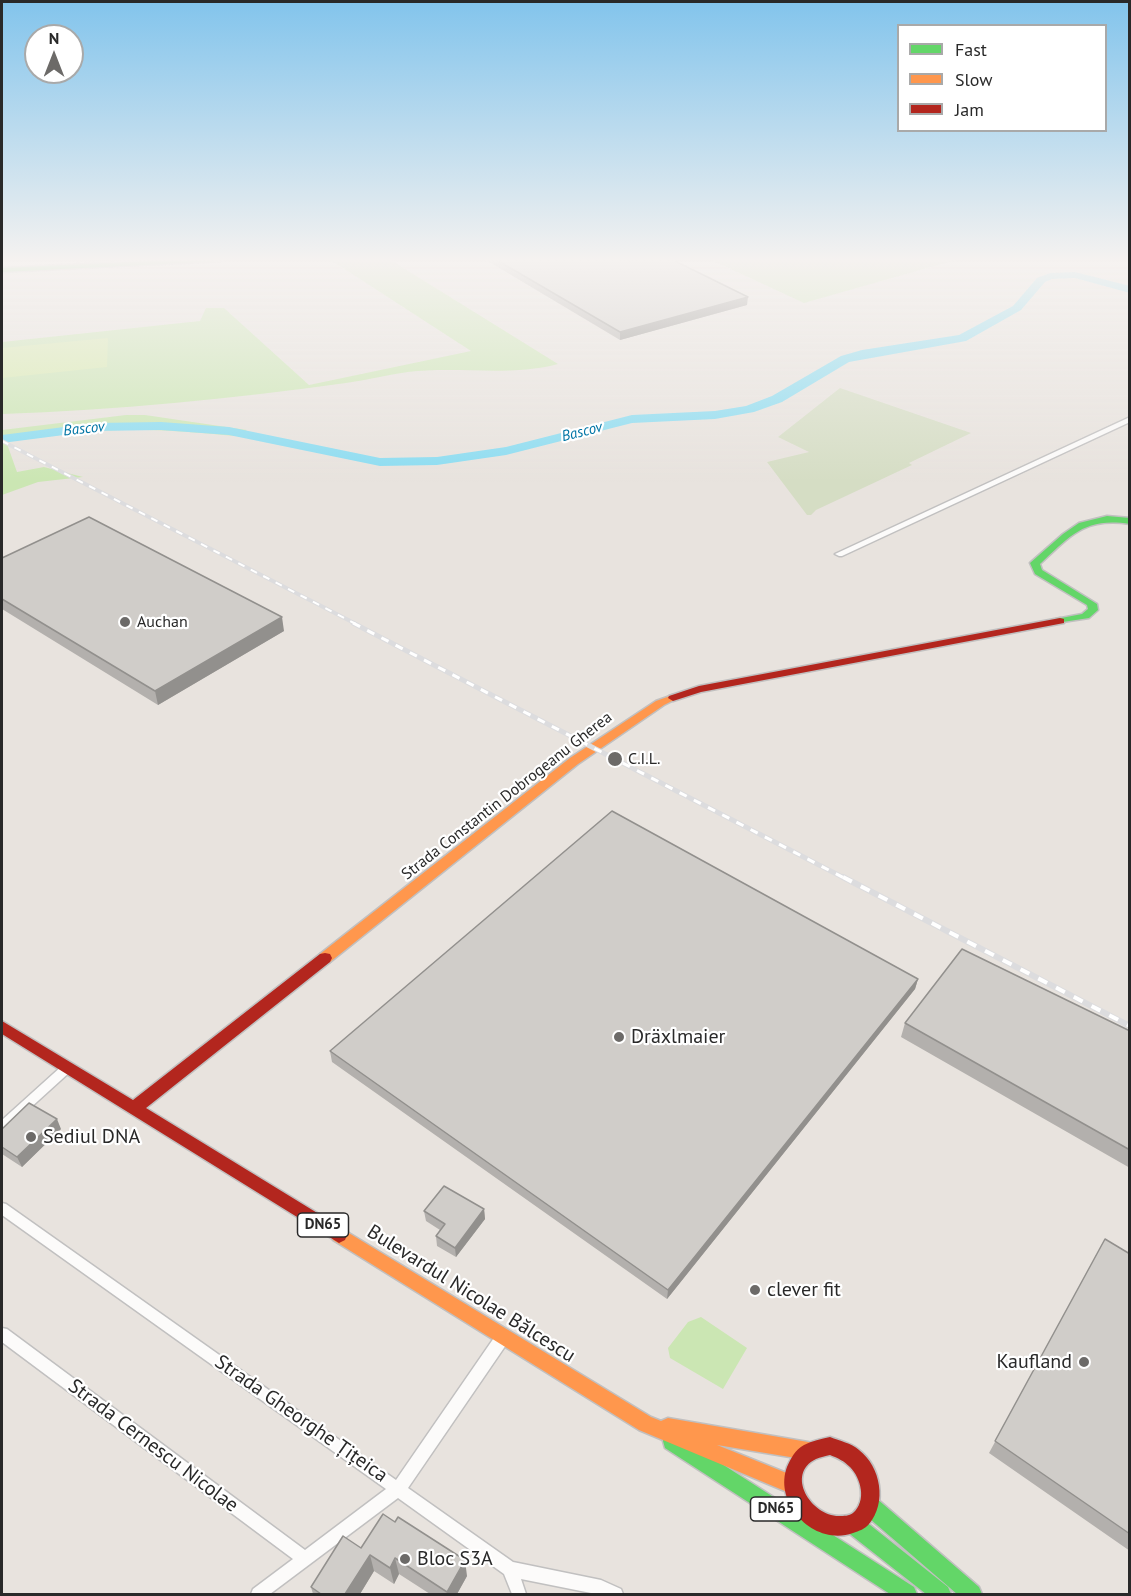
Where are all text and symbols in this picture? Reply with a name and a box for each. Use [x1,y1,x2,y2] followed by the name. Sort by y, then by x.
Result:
[24,24,84,84] north arrow
[897,24,1107,132] legend
[49,28,59,48] text: N
[955,38,987,61] text: Fast
[955,68,993,91] text: Slow
[955,98,984,121] text: Jam
[62,418,106,440] water label: Bascov
[560,418,604,446] water label: Bascov
[137,612,188,632] place label: Auchan
[118,615,132,629] marker: Auchan
[398,708,616,884] street label: Strada Constantin Dobrogeanu Gherea
[628,749,660,769] place label: C.I.L.
[606,750,624,768] marker: C.I.L.
[631,1025,725,1049] place label: Dräxlmaier
[612,1030,626,1044] marker: Dräxlmaier
[43,1125,140,1149] place label: Sediul DNA
[24,1130,38,1144] marker: Sediul DNA
[298,1213,348,1237] road number: DN65
[363,1220,579,1368] street label: Bulevardul Nicolae Bălcescu
[767,1278,841,1302] place label: clever fit
[748,1283,762,1297] marker: clever fit
[210,1350,392,1488] street label: Strada Gheorghe Țițeica
[996,1350,1072,1374] place label: Kaufland
[1077,1355,1091,1369] marker: Kaufland
[63,1374,243,1518] street label: Strada Cernescu Nicolae
[750,1497,802,1521] road number: DN65
[417,1547,493,1571] place label: Bloc S3A
[398,1552,412,1566] marker: Bloc S3A

